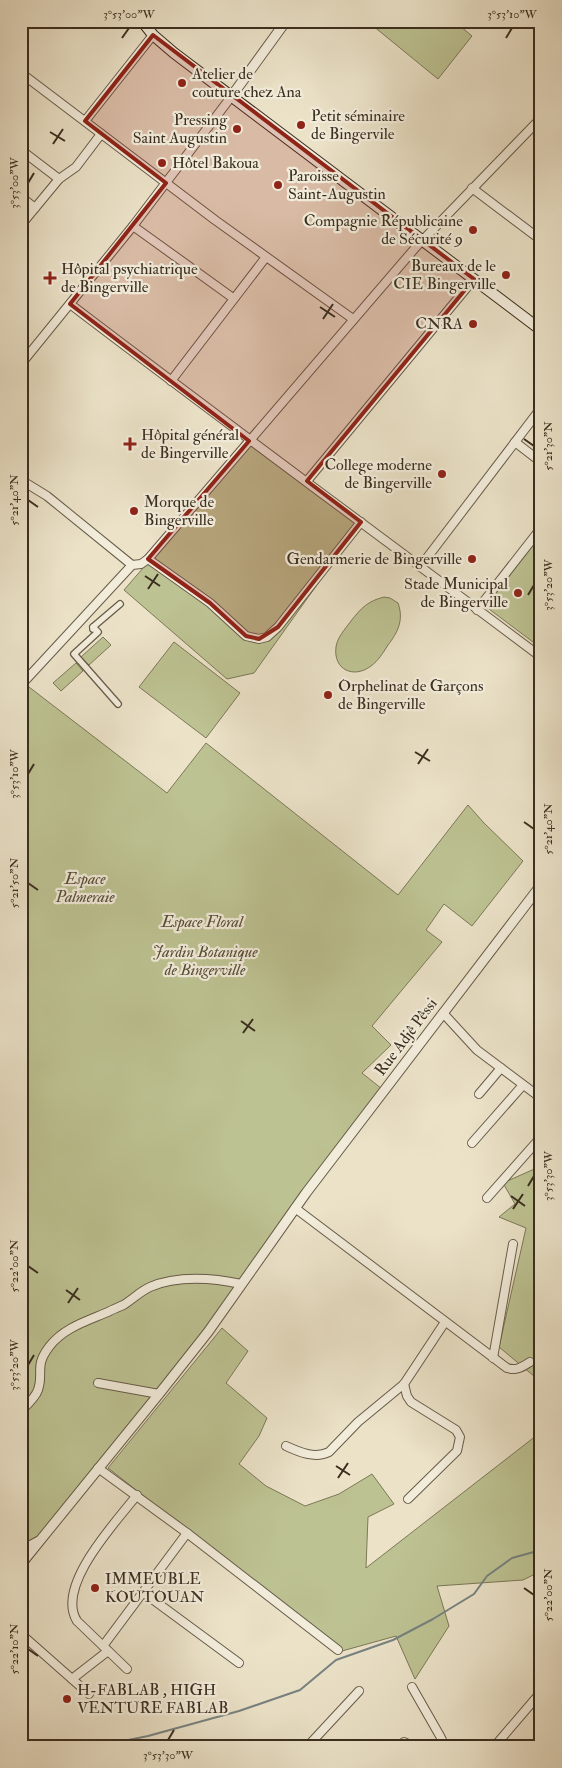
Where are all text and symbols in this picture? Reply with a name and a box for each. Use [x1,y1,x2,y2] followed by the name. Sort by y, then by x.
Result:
[103,7,156,22] text: 3°53'00"W
[487,7,538,22] text: 3°53'10"W
[191,64,302,102] place label: Atelier de couture chez Ana
[176,77,188,89] marker: Atelier de couture chez Ana
[311,106,405,144] place label: Petit séminaire de Bingervile
[133,110,228,148] place label: Pressing Saint Augustin
[295,119,307,131] marker: Petit séminaire de Bingervile
[231,123,243,135] marker: Pressing Saint Augustin
[172,153,259,173] place label: Hôtel Bakoua
[7,156,22,209] text: 3°53'00"W
[156,157,168,169] marker: Hôtel Bakoua
[288,166,386,204] place label: Paroisse Saint-Augustin
[272,179,284,191] marker: Paroisse Saint-Augustin
[304,211,463,249] place label: Compagnie Républicaine de Sécurité 9
[467,224,479,236] marker: Compagnie Républicaine de Sécurité 9
[393,256,496,294] place label: Bureaux de le CIE Bingerville
[61,259,198,297] place label: Hôpital psychiatrique de Bingerville
[500,269,512,281] marker: Bureaux de le CIE Bingerville
[43,271,57,285] marker: Hôpital psychiatrique de Bingerville
[415,314,463,334] place label: CNRA
[467,318,479,330] marker: CNRA
[541,421,556,471] text: 5°21'30"N
[141,425,239,463] place label: Hôpital général de Bingerville
[123,437,137,451] marker: Hôpital général de Bingerville
[324,455,432,493] place label: College moderne de Bingerville
[436,468,448,480] marker: College moderne de Bingerville
[7,474,22,526] text: 5°21'40"N
[144,492,214,530] place label: Morque de Bingerville
[128,505,140,517] marker: Morque de Bingerville
[286,549,462,569] place label: Gendarmerie de Bingerville
[466,553,478,565] marker: Gendarmerie de Bingerville
[541,558,556,611] text: 3°53'20"W
[404,574,508,612] place label: Stade Municipal de Bingerville
[512,587,524,599] marker: Stade Municipal de Bingerville
[338,676,483,714] place label: Orphelinat de Garçons de Bingerville
[322,689,334,701] marker: Orphelinat de Garçons de Bingerville
[7,748,22,799] text: 3°53'10"W
[541,803,556,855] text: 5°21'40"N
[7,858,22,908] text: 5°21'50"N
[54,869,115,907] park label: Espace Palmeraie
[160,912,244,932] park label: Espace Floral
[153,942,258,980] park label: Jardin Botanique de Bingerville
[370,994,442,1080] street label: Rue Adjê Pêssi
[541,1150,556,1201] text: 3°53'30"W
[7,1239,22,1293] text: 5°22'00"N
[7,1338,22,1391] text: 3°53'20"W
[541,1568,556,1622] text: 5°22'00"N
[105,1569,205,1607] place label: IMMEUBLE KOUTOUAN
[89,1582,101,1594] marker: IMMEUBLE KOUTOUAN
[7,1623,22,1675] text: 5°22'10"N
[77,1680,229,1718] place label: H-FABLAB , HIGH VENTURE FABLAB
[61,1693,73,1705] marker: H-FABLAB , HIGH VENTURE FABLAB
[143,1748,194,1763] text: 3°53'30"W

